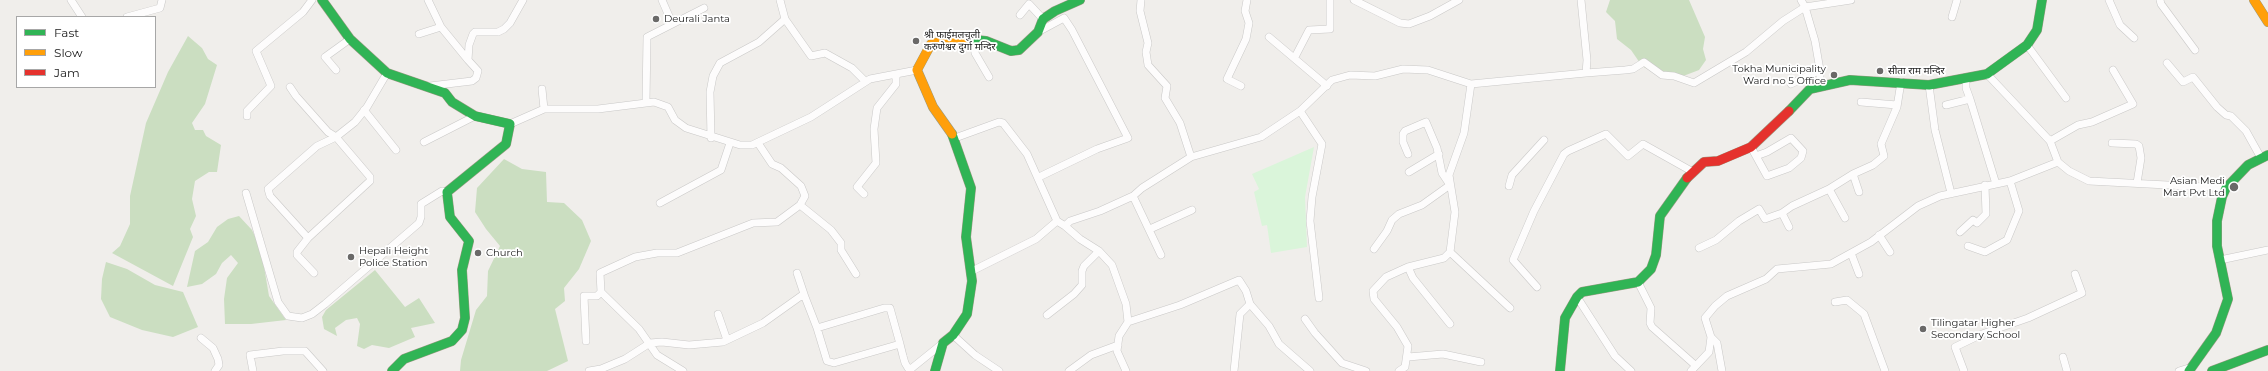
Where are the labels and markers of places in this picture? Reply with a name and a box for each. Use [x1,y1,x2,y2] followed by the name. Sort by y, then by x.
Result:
[664,13,730,25] place label: Deurali Janta
[651,14,661,24] marker: Deurali Janta
[924,29,996,52] place label: श्री फाईमलचुली करुणेश्वर दुर्गा मन्दिर
[911,36,921,46] marker: श्री फाईमलचुली करुणेश्वर दुर्गा मन्दिर
[1732,63,1826,86] place label: Tokha Municipality Ward no 5 Office
[1888,65,1945,77] place label: सीता राम मन्दिर
[1875,66,1885,76] marker: सीता राम मन्दिर
[1829,70,1839,80] marker: Tokha Municipality Ward no 5 Office
[2163,175,2225,198] place label: Asian Medi Mart Pvt Ltd
[2228,181,2240,193] marker: Asian Medi Mart Pvt Ltd
[359,245,428,268] place label: Hepali Height Police Station
[486,247,523,259] place label: Church
[473,248,483,258] marker: Church
[346,252,356,262] marker: Hepali Height Police Station
[1931,317,2020,340] place label: Tilingatar Higher Secondary School
[1918,324,1928,334] marker: Tilingatar Higher Secondary School

